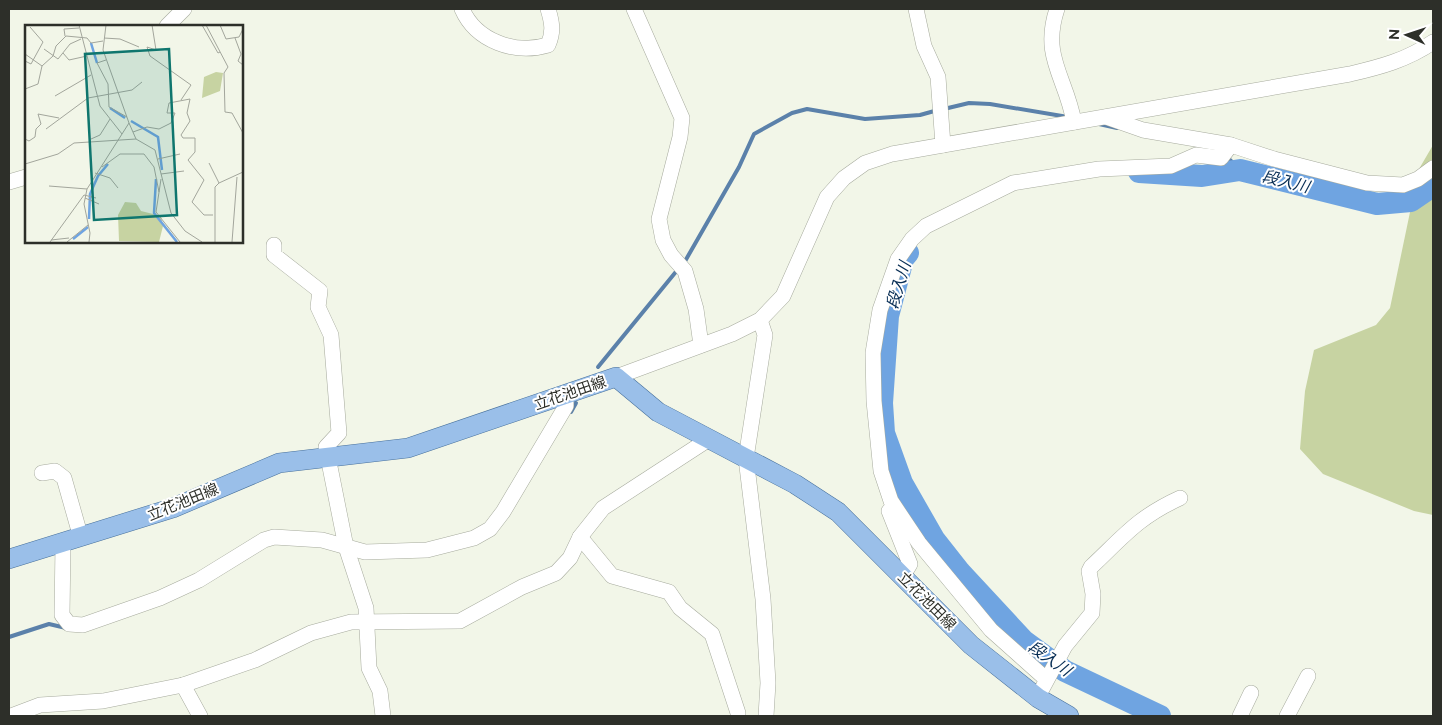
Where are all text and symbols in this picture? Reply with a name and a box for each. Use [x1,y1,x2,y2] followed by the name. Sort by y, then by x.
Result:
[1382,10,1432,60] north arrow
[25,25,242,242] inset map
[1386,29,1402,40] text: N
[1260,166,1313,197] water label: 段入川
[882,258,915,311] water label: 段入川
[532,372,608,414] street label: 立花池田線
[145,480,221,524] street label: 立花池田線
[894,568,960,634] street label: 立花池田線
[1025,637,1076,681] water label: 段入川

